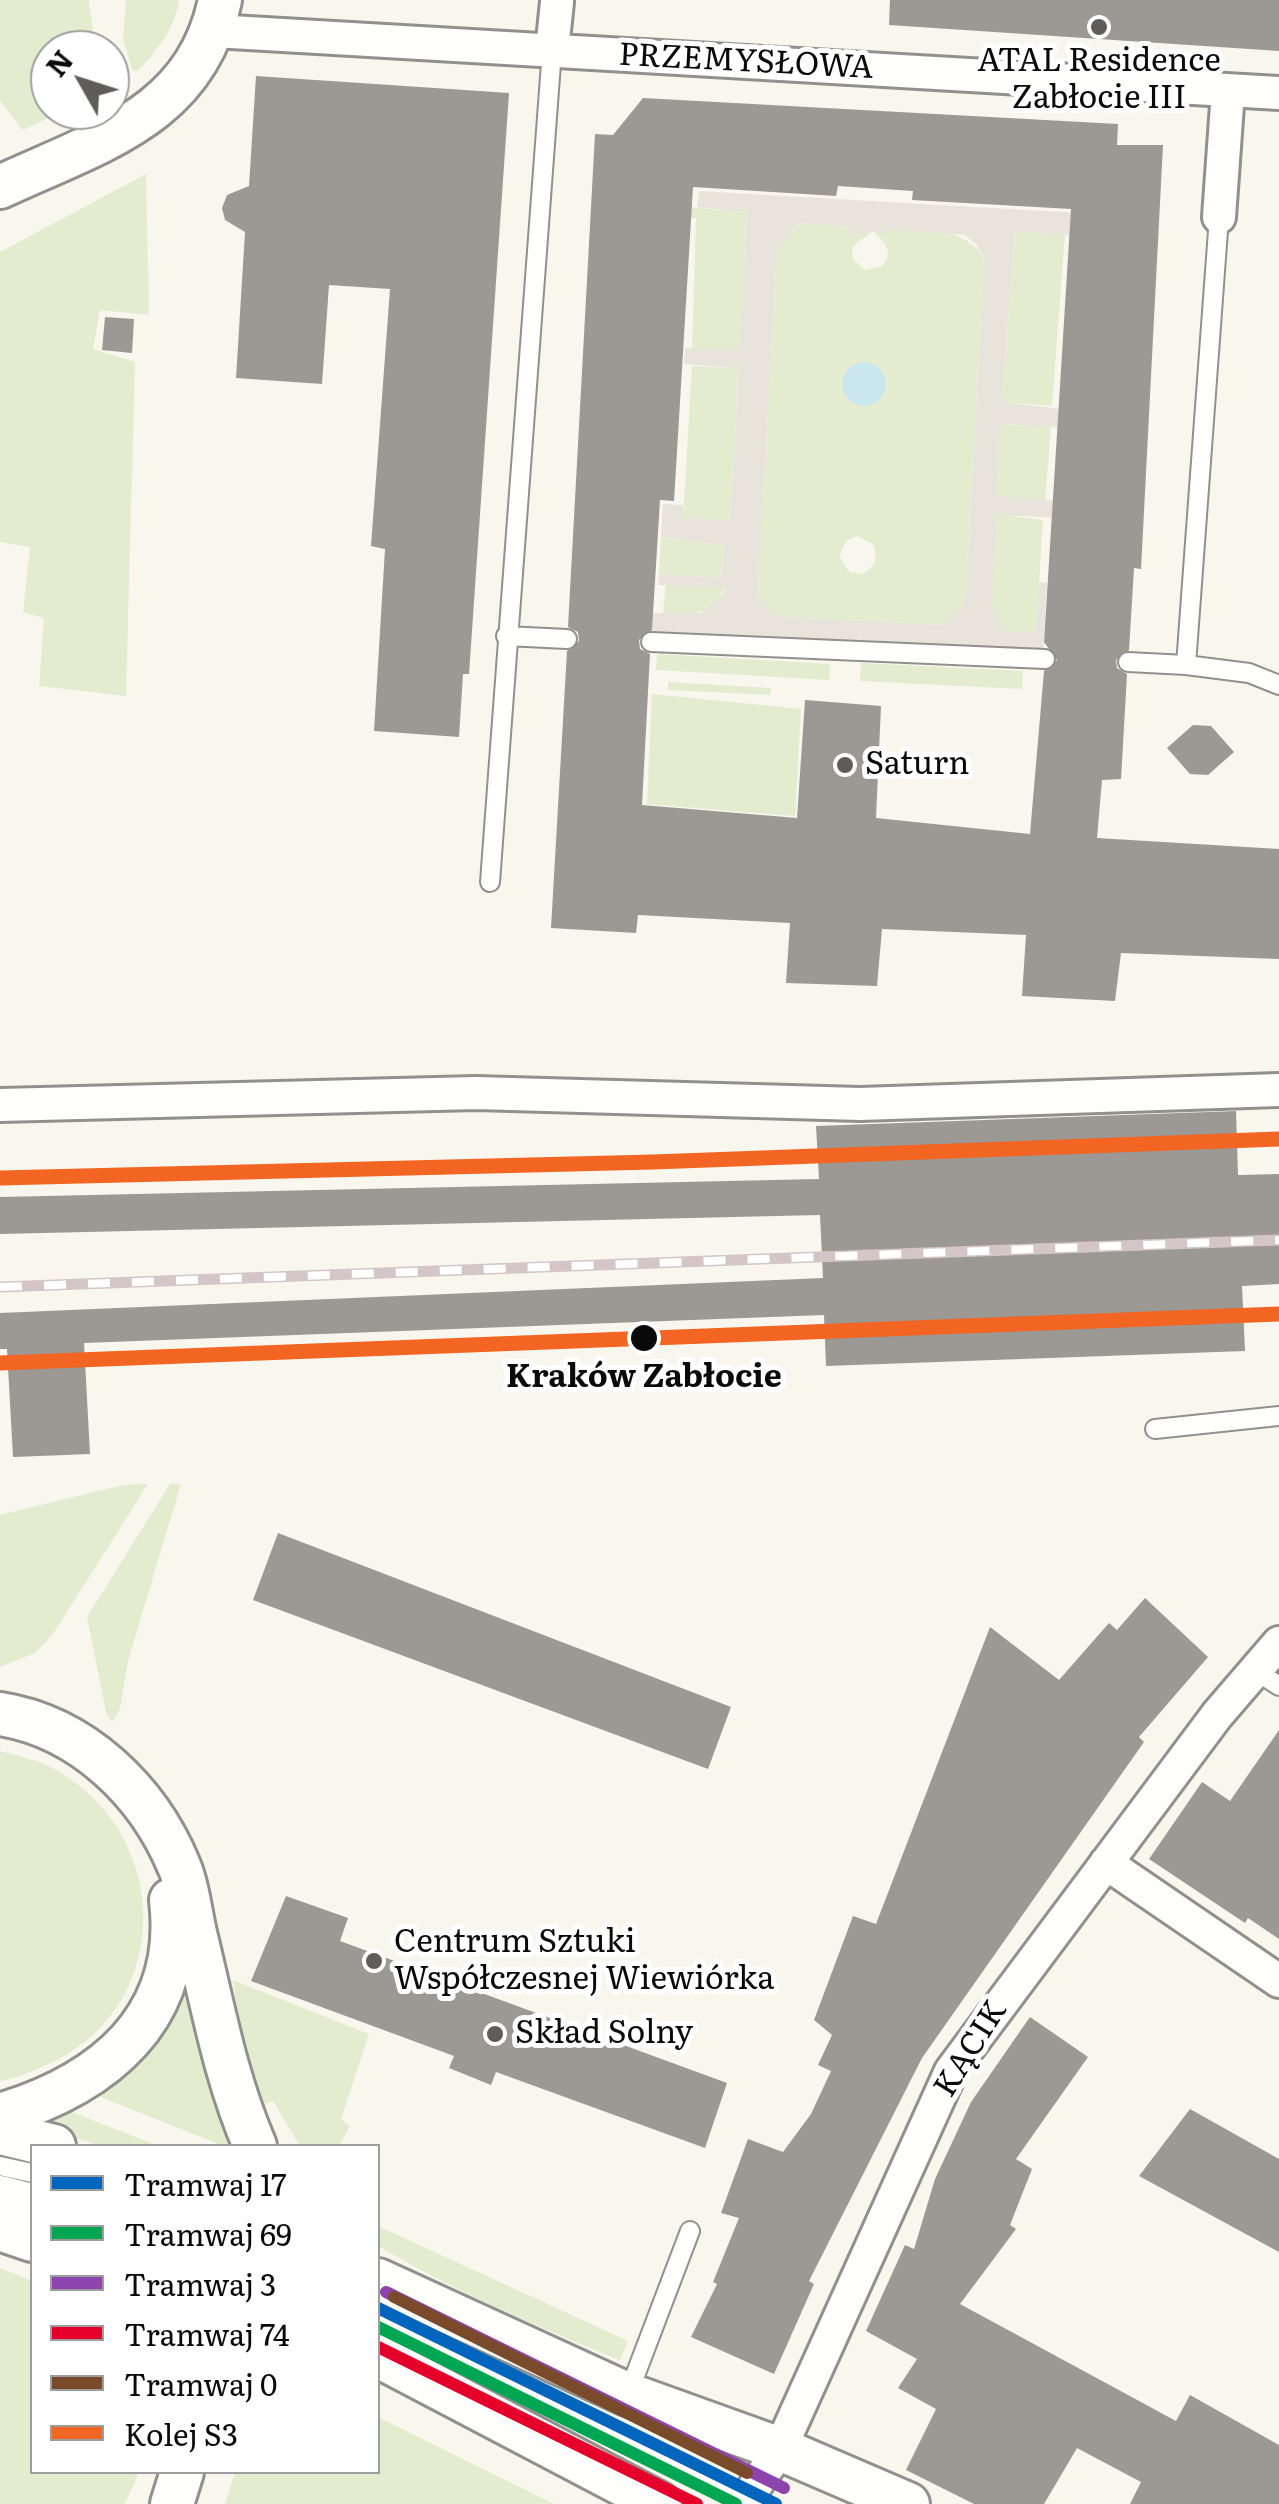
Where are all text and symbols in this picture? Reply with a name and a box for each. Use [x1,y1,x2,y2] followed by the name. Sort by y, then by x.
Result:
[1088,16,1110,38] marker: ATAL Residence Zabłocie III
[30,30,130,130] north arrow
[618,36,874,88] street label: PRZEMYSŁOWA
[35,40,82,85] text: N
[977,43,1221,118] place label: ATAL Residence Zabłocie III
[865,746,969,784] place label: Saturn
[834,754,856,776] marker: Saturn
[628,1322,660,1354] marker: Kraków Zabłocie
[506,1359,782,1397] place label: Kraków Zabłocie
[394,1924,775,1999] place label: Centrum Sztuki Współczesnej Wiewiórka
[363,1950,385,1972] marker: Centrum Sztuki Współczesnej Wiewiórka
[926,1994,1016,2104] street label: KĄCIK
[515,2015,693,2053] place label: Skład Solny
[484,2023,506,2045] marker: Skład Solny
[30,2144,380,2474] legend
[124,2161,286,2205] text: Tramwaj 17
[124,2211,292,2255] text: Tramwaj 69
[124,2261,276,2305] text: Tramwaj 3
[124,2311,290,2355] text: Tramwaj 74
[124,2361,277,2405] text: Tramwaj 0
[124,2411,238,2455] text: Kolej S3

